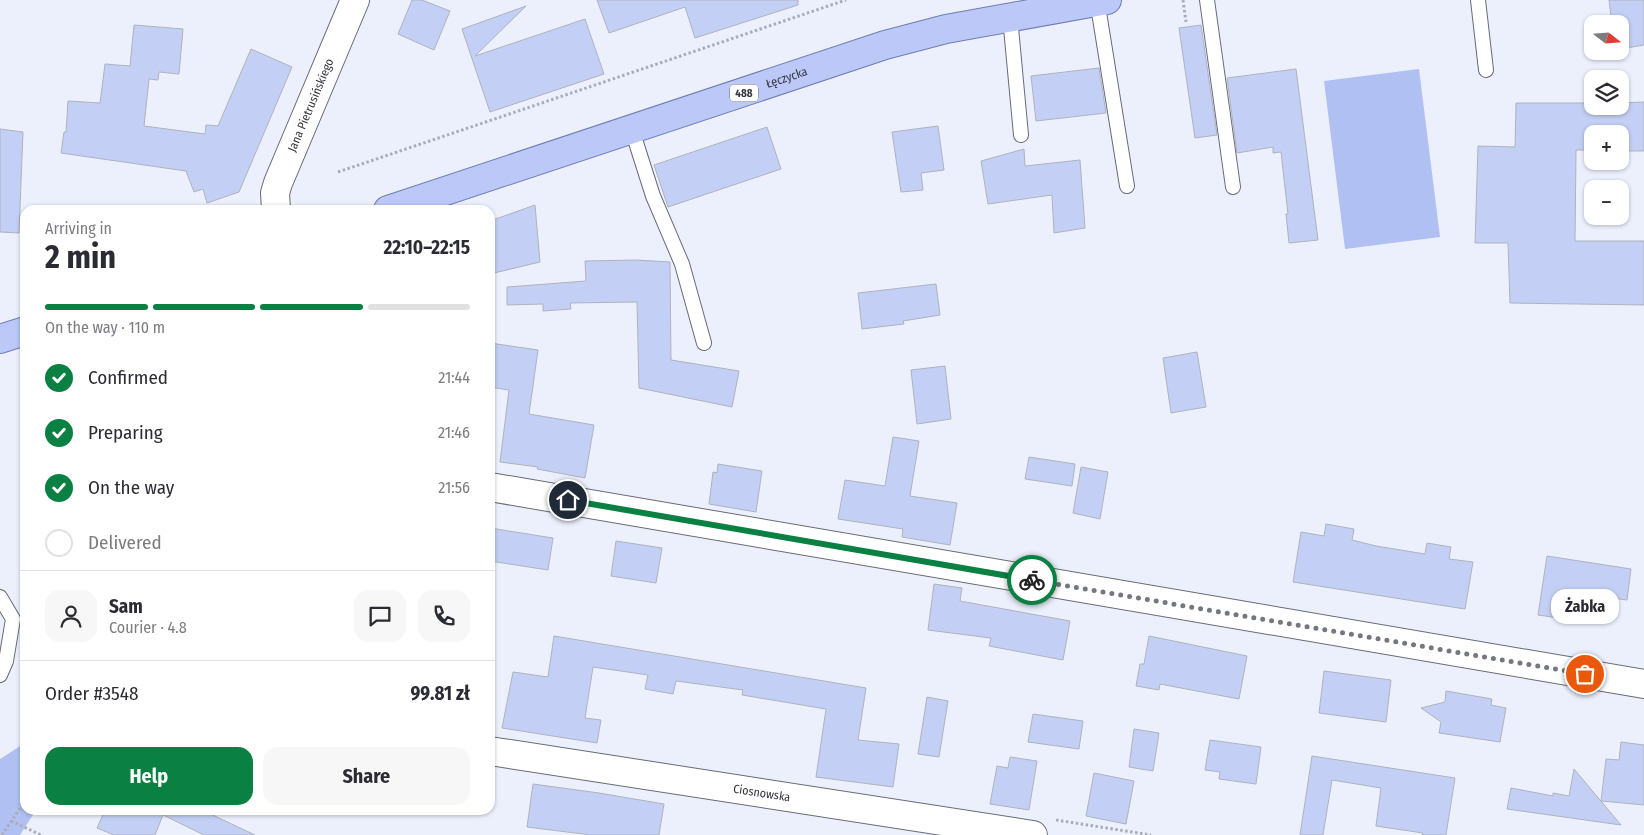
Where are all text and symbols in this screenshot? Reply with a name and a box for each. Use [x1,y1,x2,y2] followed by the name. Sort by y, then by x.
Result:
[1584,15,1629,60] north arrow
[1584,15,1629,225] map controls
[285,56,337,154] street label: Jana Pietrusińskiego
[764,64,809,91] street label: Łęczycka
[1584,70,1629,115] button: layers
[730,85,758,102] road number: 488
[1584,125,1629,170] button: +
[1584,180,1629,225] button: −
[45,219,112,238] text: Arriving in
[384,236,470,259] text: 22:10–22:15
[45,238,116,276] text: 2 min
[45,318,165,337] text: On the way · 110 m
[45,364,73,392] icon: check
[88,366,168,389] text: Confirmed
[438,368,470,387] text: 21:44
[45,419,73,447] icon: check
[88,421,163,444] text: Preparing
[438,423,470,442] text: 21:46
[45,474,73,502] icon: check
[88,476,174,499] text: On the way
[438,478,470,497] text: 21:56
[547,479,589,521] pin
[554,486,582,514] icon: home
[88,531,162,554] text: Delivered
[1007,555,1057,605] courier
[1018,566,1046,594] icon: bike
[1551,589,1619,624] callout: Żabka
[45,590,97,642] button: person
[354,590,406,642] button: chat
[418,590,470,642] button: phone
[109,595,143,618] text: Sam
[1565,597,1605,616] text: Żabka
[109,618,187,637] text: Courier · 4.8
[1564,653,1606,695] pin
[1571,660,1599,688] icon: bag
[45,682,139,705] text: Order #3548
[410,682,470,705] text: 99.81 zł
[45,747,253,805] button: Help
[263,747,470,805] button: Share
[732,782,791,804] street label: Ciosnowska

